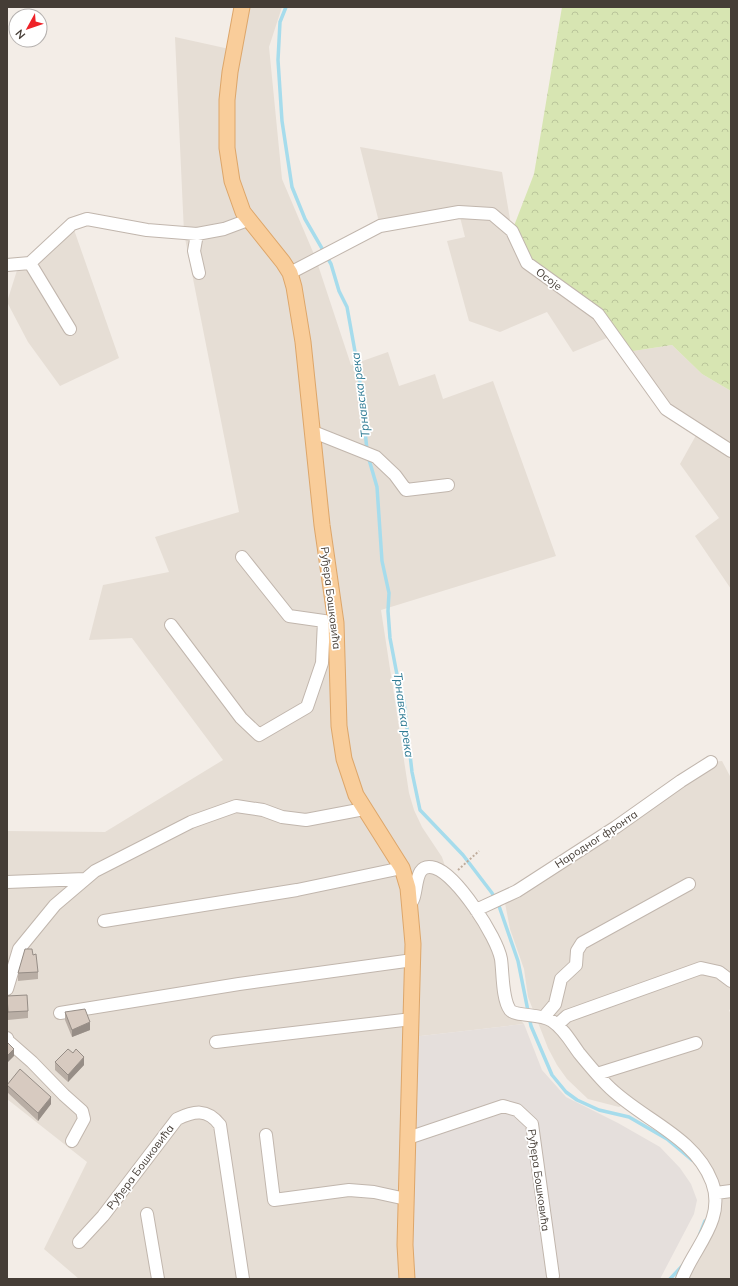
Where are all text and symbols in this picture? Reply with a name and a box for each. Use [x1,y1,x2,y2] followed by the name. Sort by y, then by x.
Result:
[8,8,48,48] north arrow
[12,27,28,42] text: N
[533,265,565,293] street label: Осоје
[347,352,373,438] water label: Трнавска река
[318,546,344,650] street label: Руђера Бошковића
[391,672,417,758] water label: Трнавска река
[552,807,640,871] street label: Народног фронта
[103,1122,177,1212] street label: Руђера Бошковића
[525,1128,553,1232] street label: Руђера Бошковића

